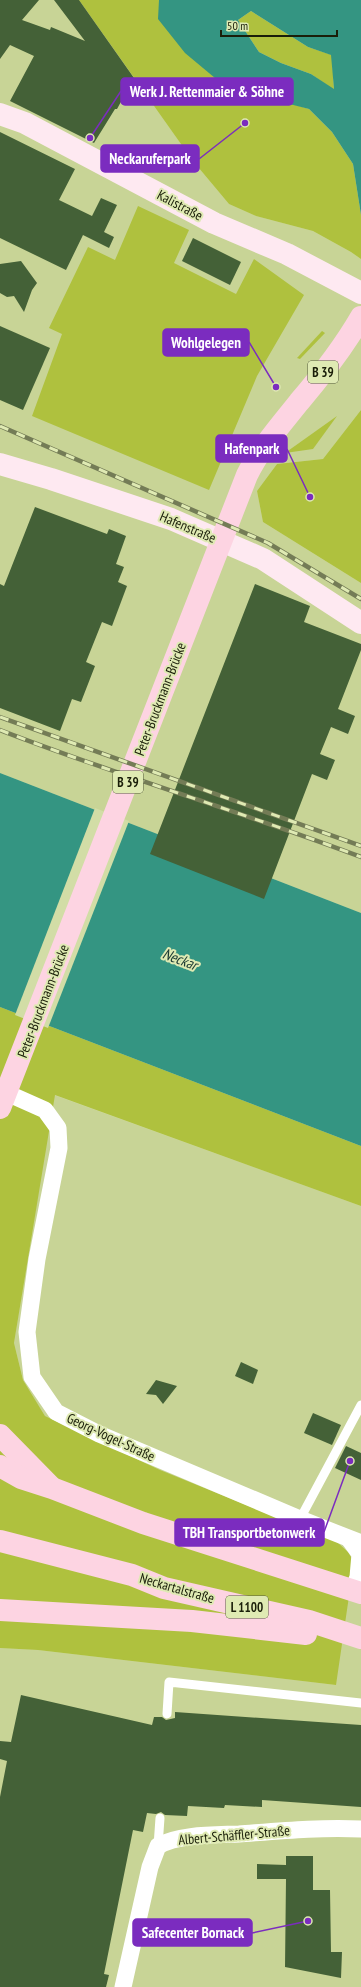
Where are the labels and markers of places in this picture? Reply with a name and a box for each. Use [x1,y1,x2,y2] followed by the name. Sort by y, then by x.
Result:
[121,78,293,105] callout: Werk J. Rettenmaier & Söhne
[101,145,199,172] callout: Neckaruferpark
[163,329,249,356] callout: Wohlgelegen
[216,435,287,462] callout: Hafenpark
[175,1519,324,1546] callout: TBH Transportbetonwerk
[133,1919,252,1946] callout: Safecenter Bornack

